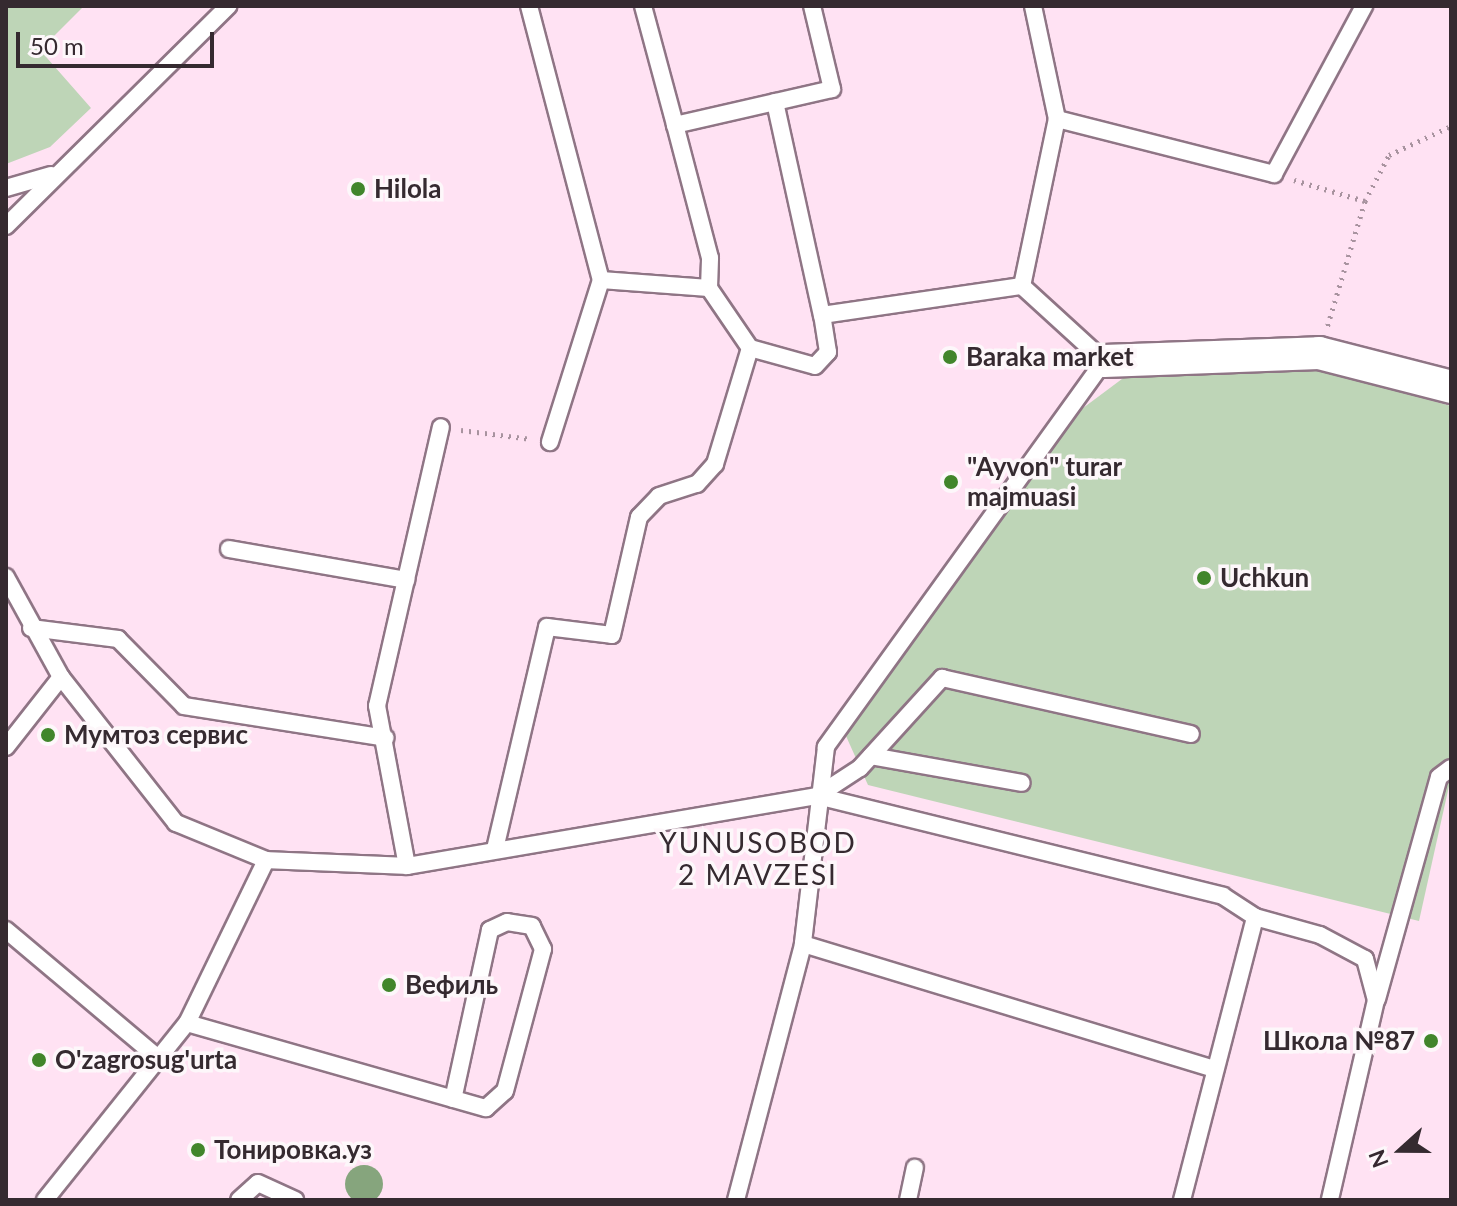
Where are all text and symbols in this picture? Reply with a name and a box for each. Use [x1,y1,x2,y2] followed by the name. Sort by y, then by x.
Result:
[20,16,218,66] scale bar
[30,31,84,60] text: 50 m
[374,173,442,205] place label: Hilola
[349,180,367,198] marker: Hilola
[966,341,1134,373] place label: Baraka market
[941,348,959,366] marker: Baraka market
[967,451,1122,512] place label: "Ayvon" turar majmuasi
[942,473,960,491] marker: "Ayvon" turar majmuasi
[1220,562,1309,594] place label: Uchkun
[1195,569,1213,587] marker: Uchkun
[64,719,248,751] place label: Мумтоз сервис
[39,726,57,744] marker: Мумтоз сервис
[659,825,857,891] district label: YUNUSOBOD 2 MAVZESI
[405,969,498,1001] place label: Вефиль
[380,976,398,994] marker: Вефиль
[1263,1025,1415,1057] place label: Школа №87
[1422,1032,1440,1050] marker: Школа №87
[55,1044,237,1076] place label: O'zagrosug'urta
[30,1051,48,1069] marker: O'zagrosug'urta
[1361,1110,1441,1190] north arrow
[214,1134,372,1166] place label: Тонировка.уз
[189,1141,207,1159] marker: Тонировка.уз
[1362,1146,1394,1172] text: N

